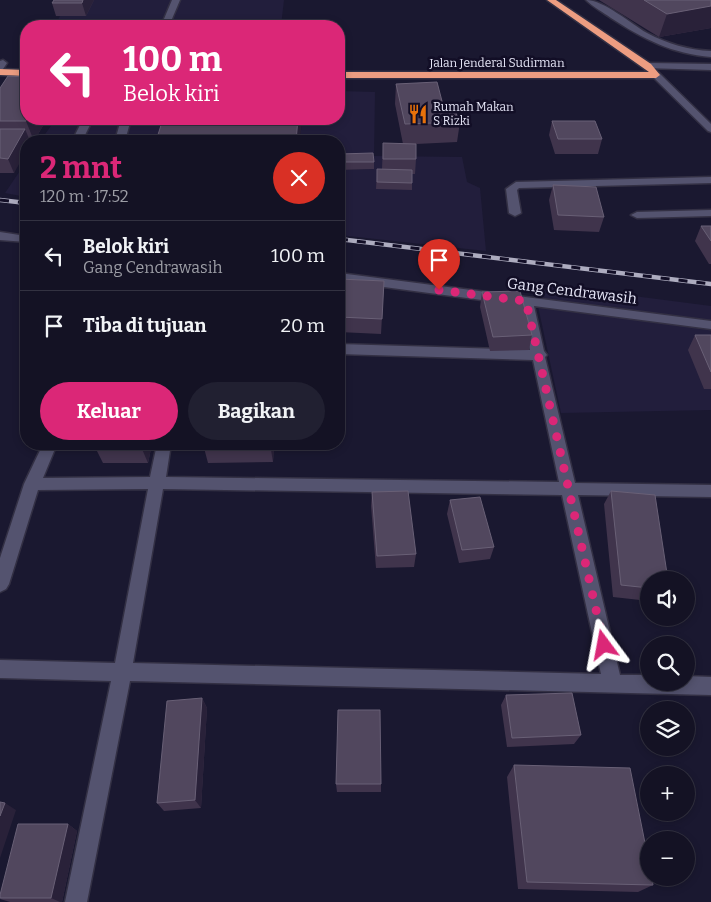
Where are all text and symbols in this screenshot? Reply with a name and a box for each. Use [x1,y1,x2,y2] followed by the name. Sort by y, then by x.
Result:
[123,38,222,80] text: 100 m
[40,40,105,105] icon: left
[428,56,565,70] street label: Jalan Jenderal Sudirman
[123,80,219,107] text: Belok kiri
[433,100,514,128] place label: Rumah Makan S Rizki
[407,103,429,125] restaurant icon: Rumah Makan S Rizki
[40,150,122,186] text: 2 mnt
[273,152,325,204] button: close
[40,187,128,206] text: 120 m · 17:52
[83,235,169,258] text: Belok kiri
[418,239,460,290] pin
[40,242,68,270] icon: left
[271,244,325,267] text: 100 m
[425,246,453,274] icon: arrive
[83,258,222,277] text: Gang Cendrawasih
[506,274,639,308] street label: Gang Cendrawasih
[40,312,68,340] icon: arrive
[83,314,207,337] text: Tiba di tujuan
[281,314,325,337] text: 20 m
[40,382,178,440] button: Keluar
[188,382,325,440] button: Bagikan
[640,571,695,886] map controls
[640,571,695,626] button: sound
[577,618,629,670] position arrow
[640,636,695,691] button: search
[640,701,695,756] button: layers
[640,766,695,821] button: +
[640,831,695,886] button: −

